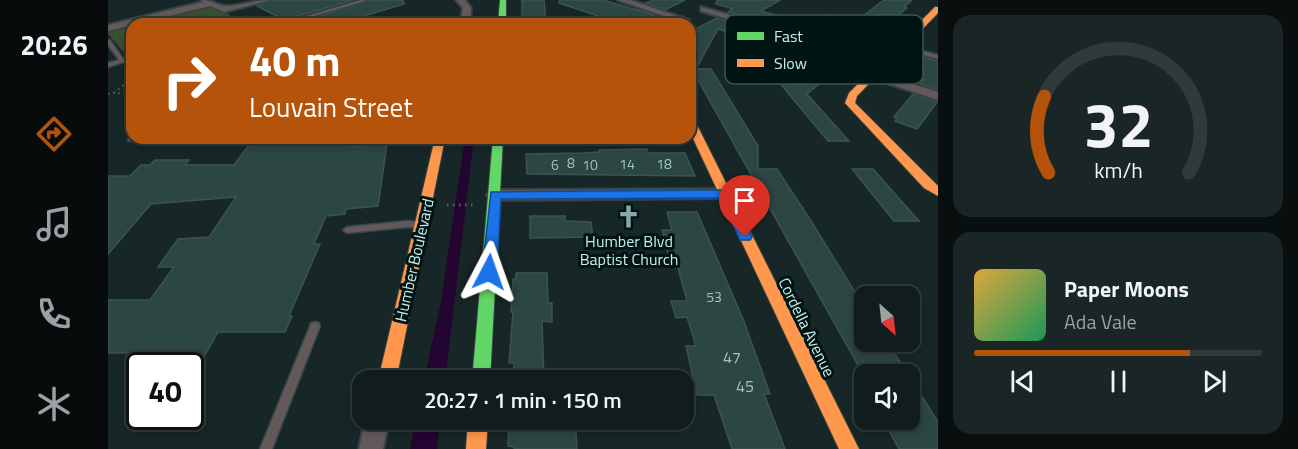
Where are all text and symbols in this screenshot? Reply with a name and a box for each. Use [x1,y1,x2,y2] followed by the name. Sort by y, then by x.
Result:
[725,15,923,84] legend
[20,24,88,65] text: 20:26
[774,24,803,48] text: Fast
[249,28,341,92] text: 40 m
[150,42,228,120] icon: right
[774,51,807,75] text: Slow
[1083,76,1153,171] text: 32
[249,86,413,127] text: Louvain Street
[33,113,75,155] icon: directions
[567,152,575,173] house number: 8
[619,153,635,174] house number: 14
[656,153,672,174] house number: 18
[551,154,559,175] house number: 6
[582,154,598,175] house number: 10
[1094,154,1142,186] text: km/h
[719,175,770,237] pin
[728,184,761,217] icon: arrive
[388,196,440,324] street label: Humber Boulevard
[33,203,75,245] icon: music
[616,203,642,229] church icon: Humber Blvd Baptist Church
[580,229,678,271] place label: Humber Blvd Baptist Church
[457,240,521,304] position arrow
[1064,272,1189,306] text: Paper Moons
[773,273,841,381] street label: Cordella Avenue
[706,286,722,307] house number: 53
[854,286,920,352] north arrow
[854,286,920,430] map controls
[33,293,75,335] icon: phone
[1064,306,1137,337] text: Ada Vale
[723,345,741,369] house number: 47
[126,352,204,430] speed limit sign: 40
[854,364,920,430] button: sound
[1006,365,1039,398] icon: previous
[1102,365,1135,398] icon: pause
[1198,365,1231,398] icon: next
[736,374,754,398] house number: 45
[33,383,75,425] icon: climate
[424,383,622,417] text: 20:27 · 1 min · 150 m

